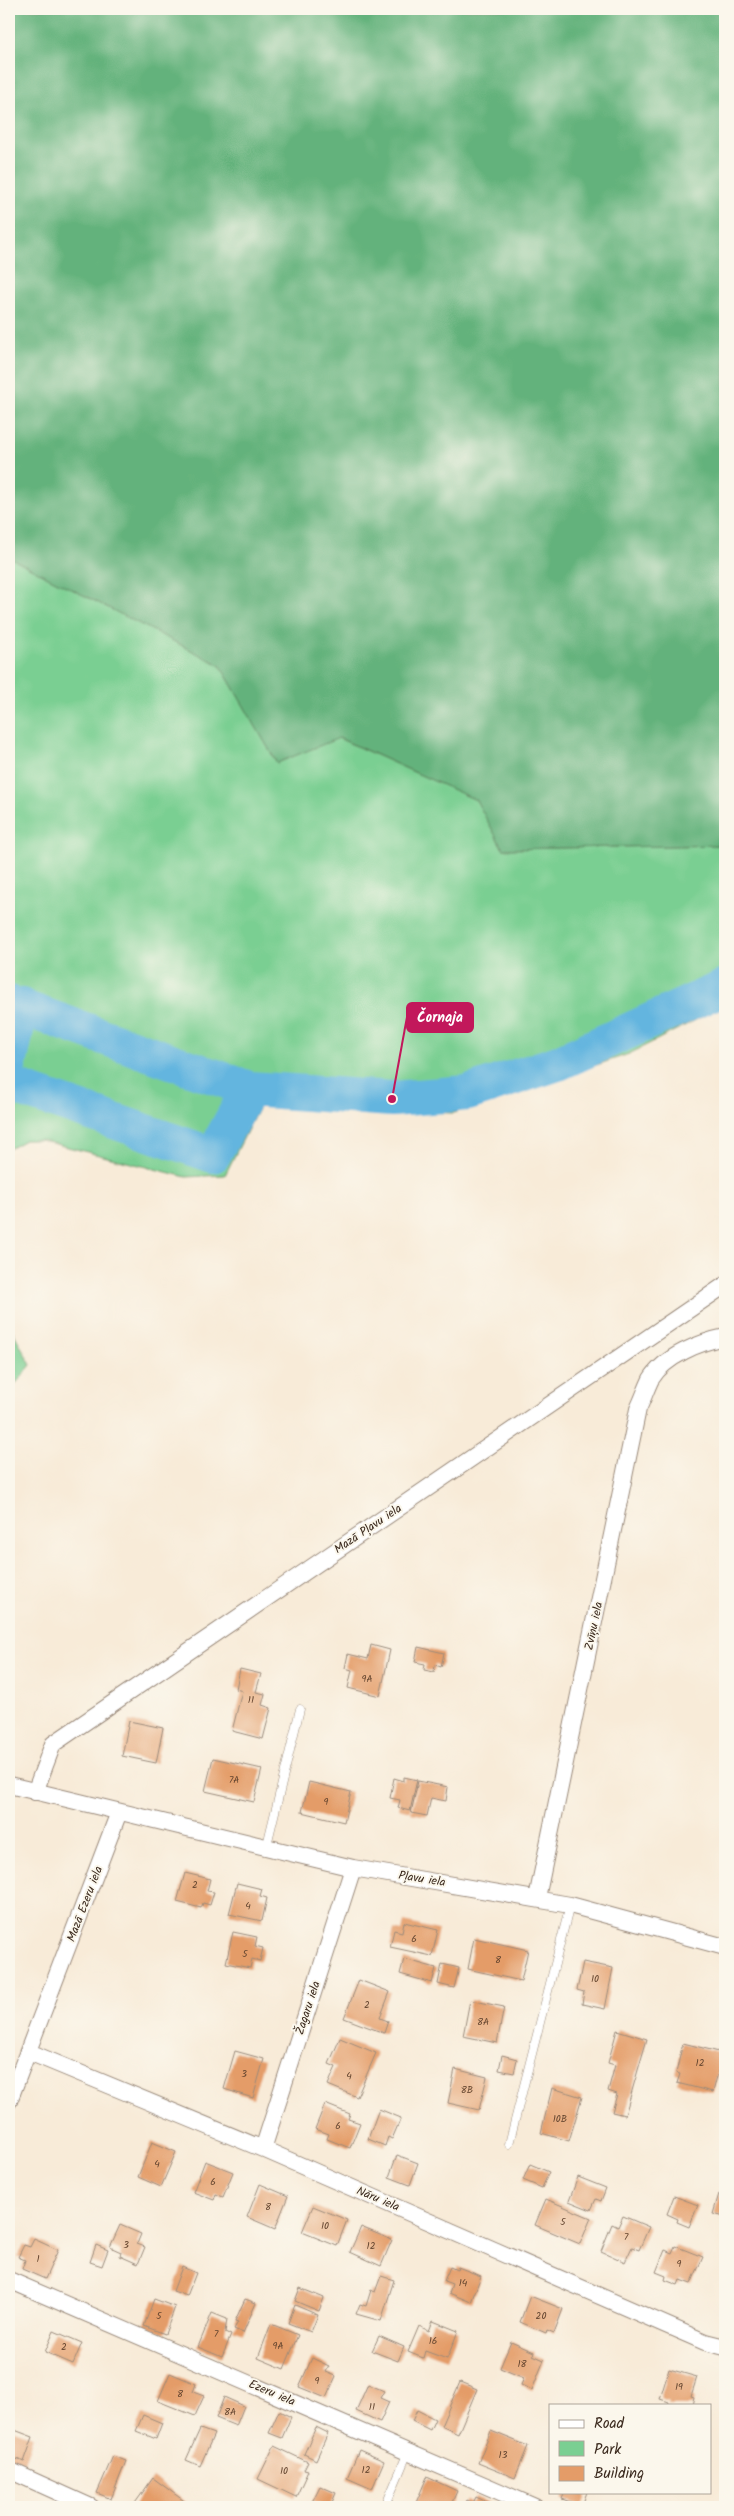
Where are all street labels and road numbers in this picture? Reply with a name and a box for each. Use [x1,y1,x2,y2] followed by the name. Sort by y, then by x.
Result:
[330,1499,406,1559] street label: Mazā Pļavu iela
[580,1600,608,1652] street label: Zvīņu iela
[62,1863,108,1945] street label: Mazā Ezeru iela
[397,1866,447,1892] street label: Pļavu iela
[290,1978,326,2037] street label: Žagaru iela
[353,2181,403,2217] street label: Nāru iela
[246,2375,299,2411] street label: Ezeru iela

